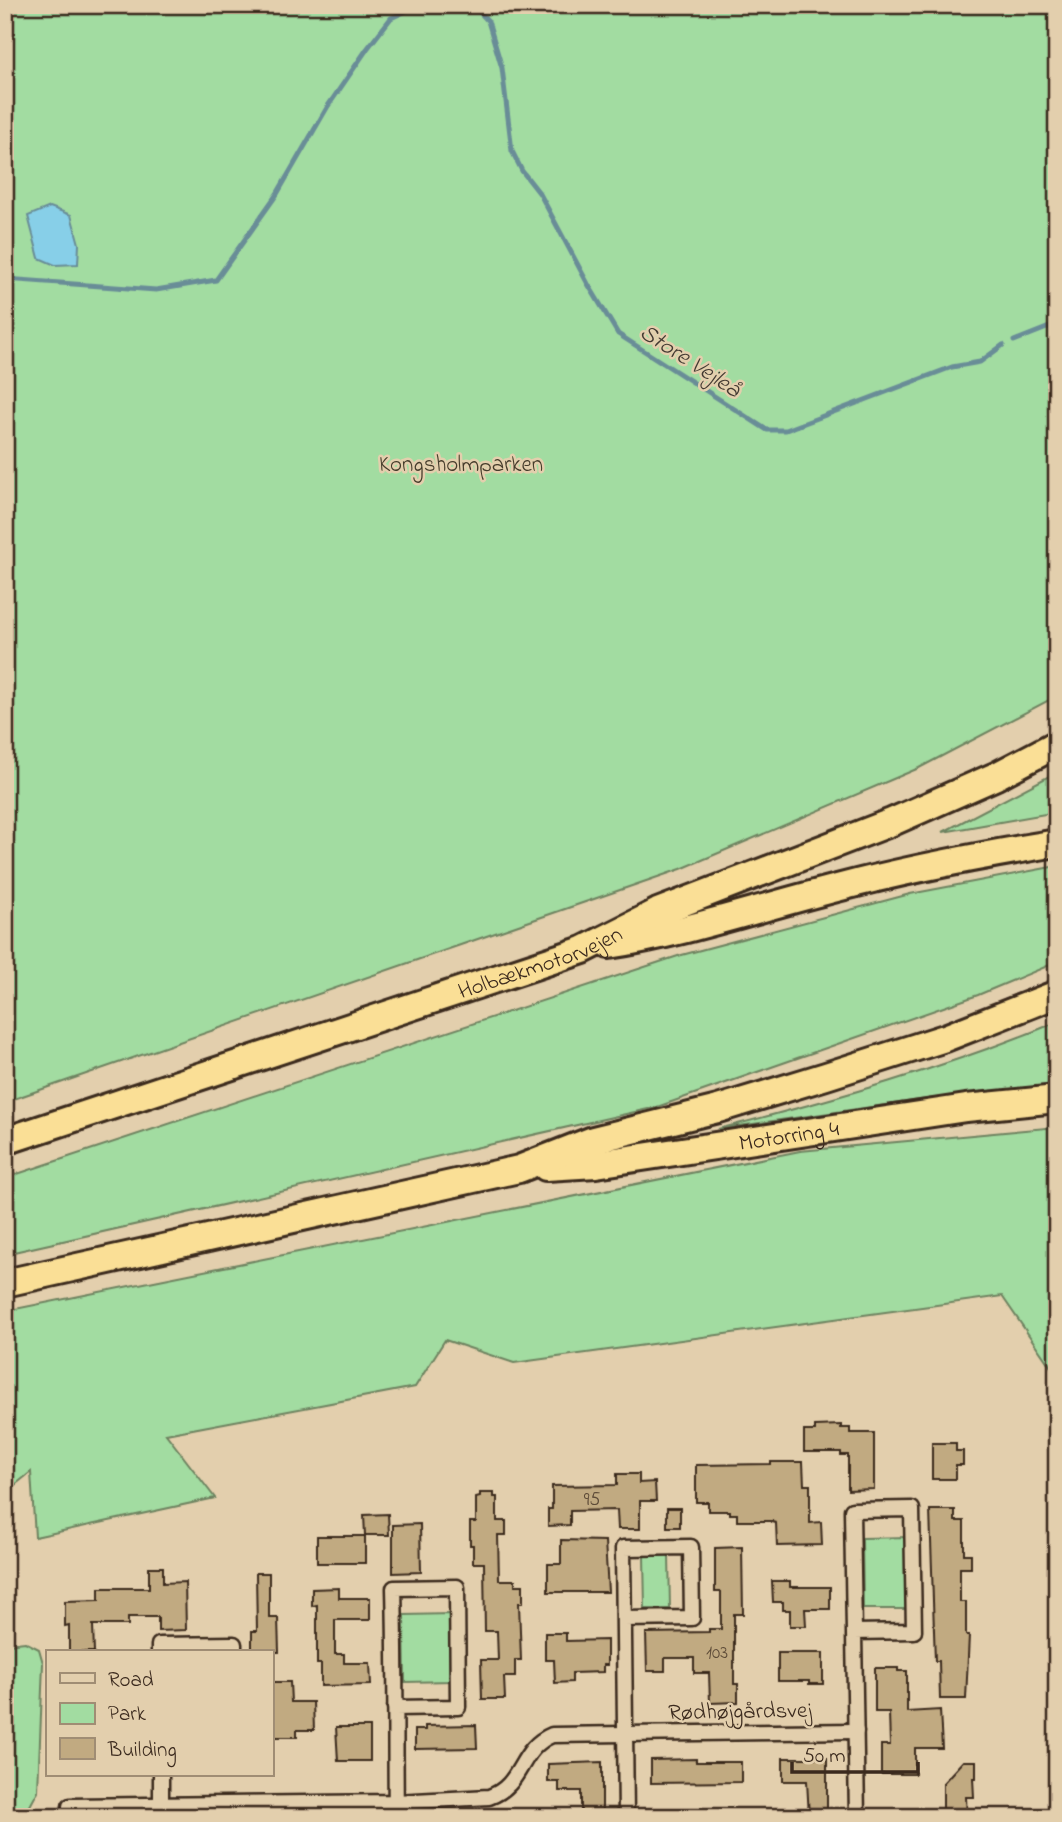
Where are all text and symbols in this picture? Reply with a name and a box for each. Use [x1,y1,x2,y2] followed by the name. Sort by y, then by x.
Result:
[632,316,748,409] water label: Store Vejleå
[379,449,543,483] park label: Kongsholmparken
[454,919,629,1009] street label: Holbækmotorvejen
[737,1113,842,1161] street label: Motorring 4
[584,1487,600,1514] house number: 95
[706,1640,728,1667] house number: 103
[46,1650,273,1776] legend
[108,1666,154,1696] text: Road
[668,1695,814,1731] street label: Rødhøjgårdsvej
[108,1700,147,1730] text: Park
[792,1731,918,1775] scale bar
[107,1736,177,1768] text: Building
[803,1742,846,1772] text: 50 m

